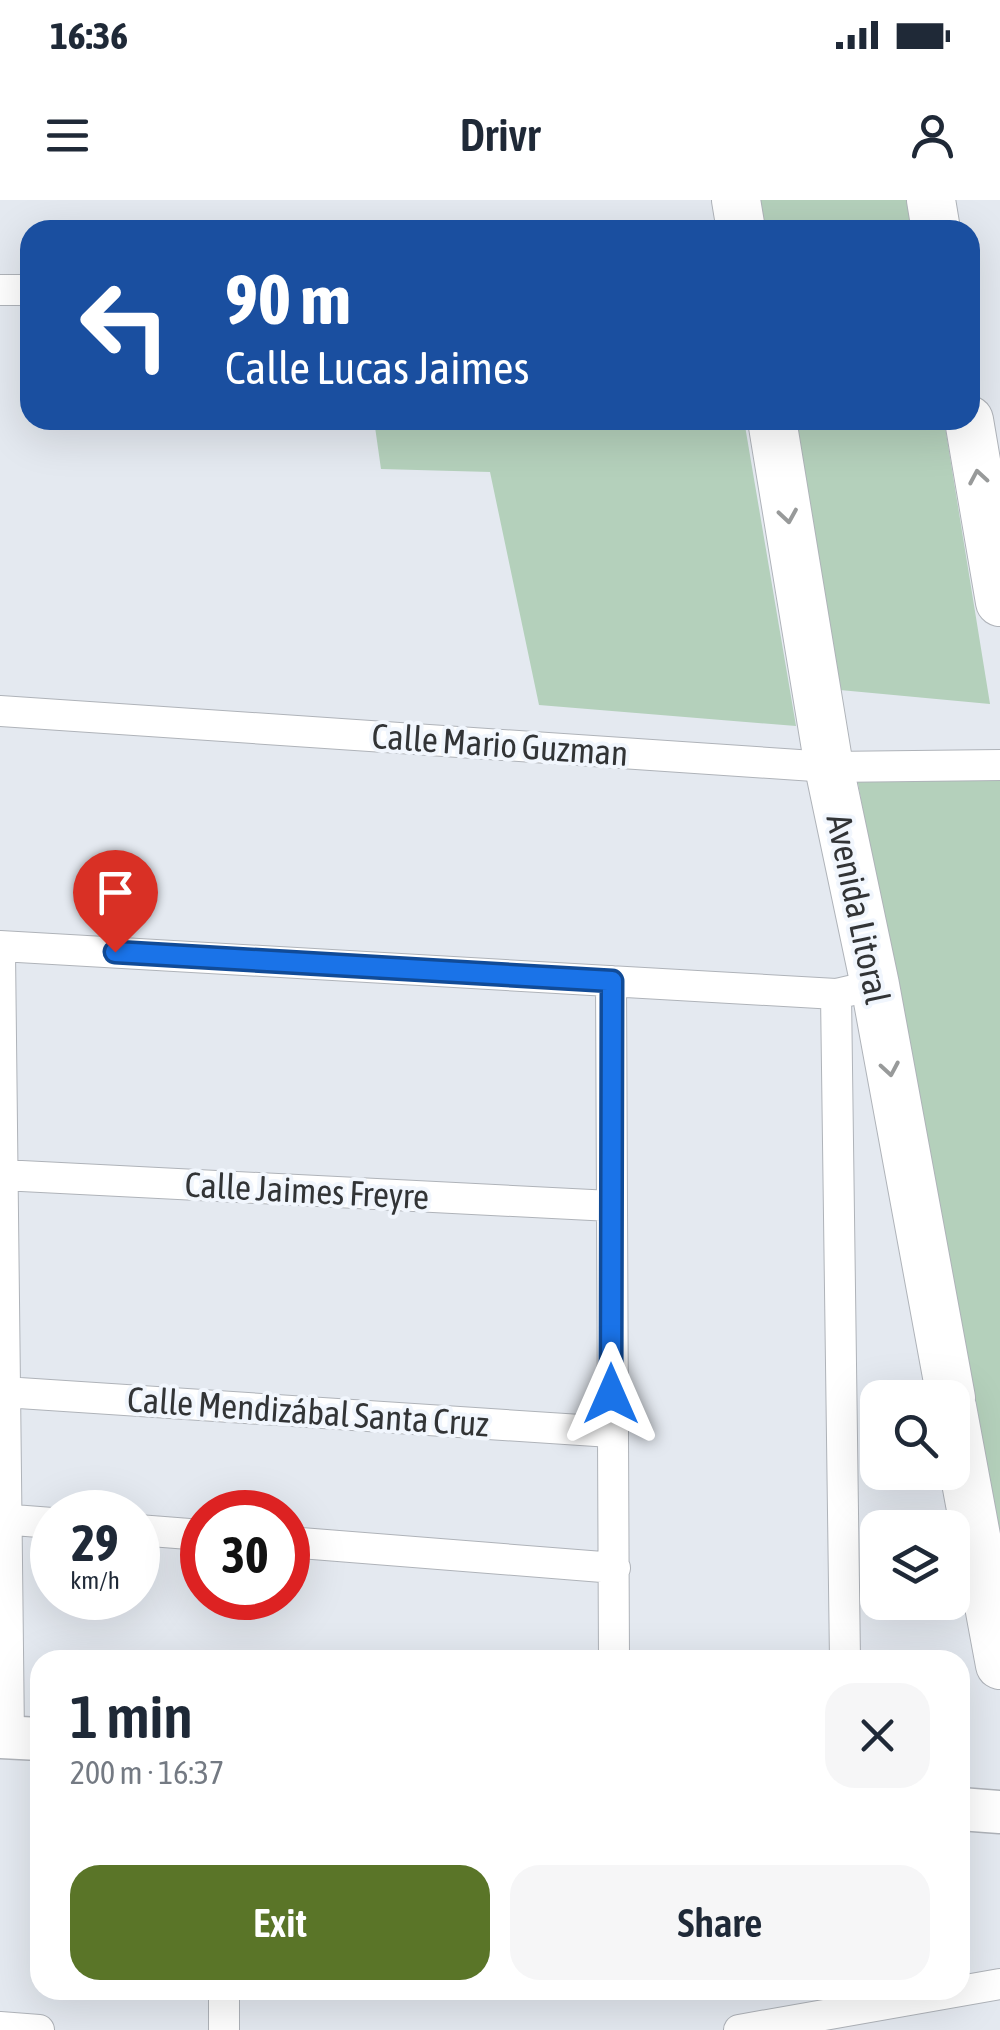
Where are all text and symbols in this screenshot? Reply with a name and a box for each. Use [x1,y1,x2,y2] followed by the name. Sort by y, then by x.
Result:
[50,14,128,57] text: 16:36
[40,108,95,163] icon: menu
[905,108,960,163] icon: person
[460,109,540,161] text: Drivr
[225,259,351,339] text: 90 m
[60,260,190,390] icon: left
[225,342,529,394] text: Calle Lucas Jaimes
[968,468,989,485] one-way arrow
[776,508,797,524] one-way arrow
[371,715,630,773] street label: Calle Mario Guzman
[819,810,899,1007] street label: Avenida Litoral
[73,850,158,953] pin
[88,865,143,920] icon: arrive
[879,1061,900,1077] one-way arrow
[184,1164,430,1216] street label: Calle Jaimes Freyre
[559,1342,663,1446] position arrow
[126,1378,491,1444] street label: Calle Mendizábal Santa Cruz
[860,1380,970,1620] map controls
[860,1380,970,1490] button: search
[180,1490,310,1620] speed limit sign: 30
[860,1510,970,1620] button: layers
[71,1514,118,1572] text: 29
[70,1566,120,1594] text: km/h
[70,1682,193,1751] text: 1 min
[825,1683,930,1788] button: close
[70,1754,224,1791] text: 200 m · 16:37
[70,1865,490,1980] button: Exit
[510,1865,930,1980] button: Share

